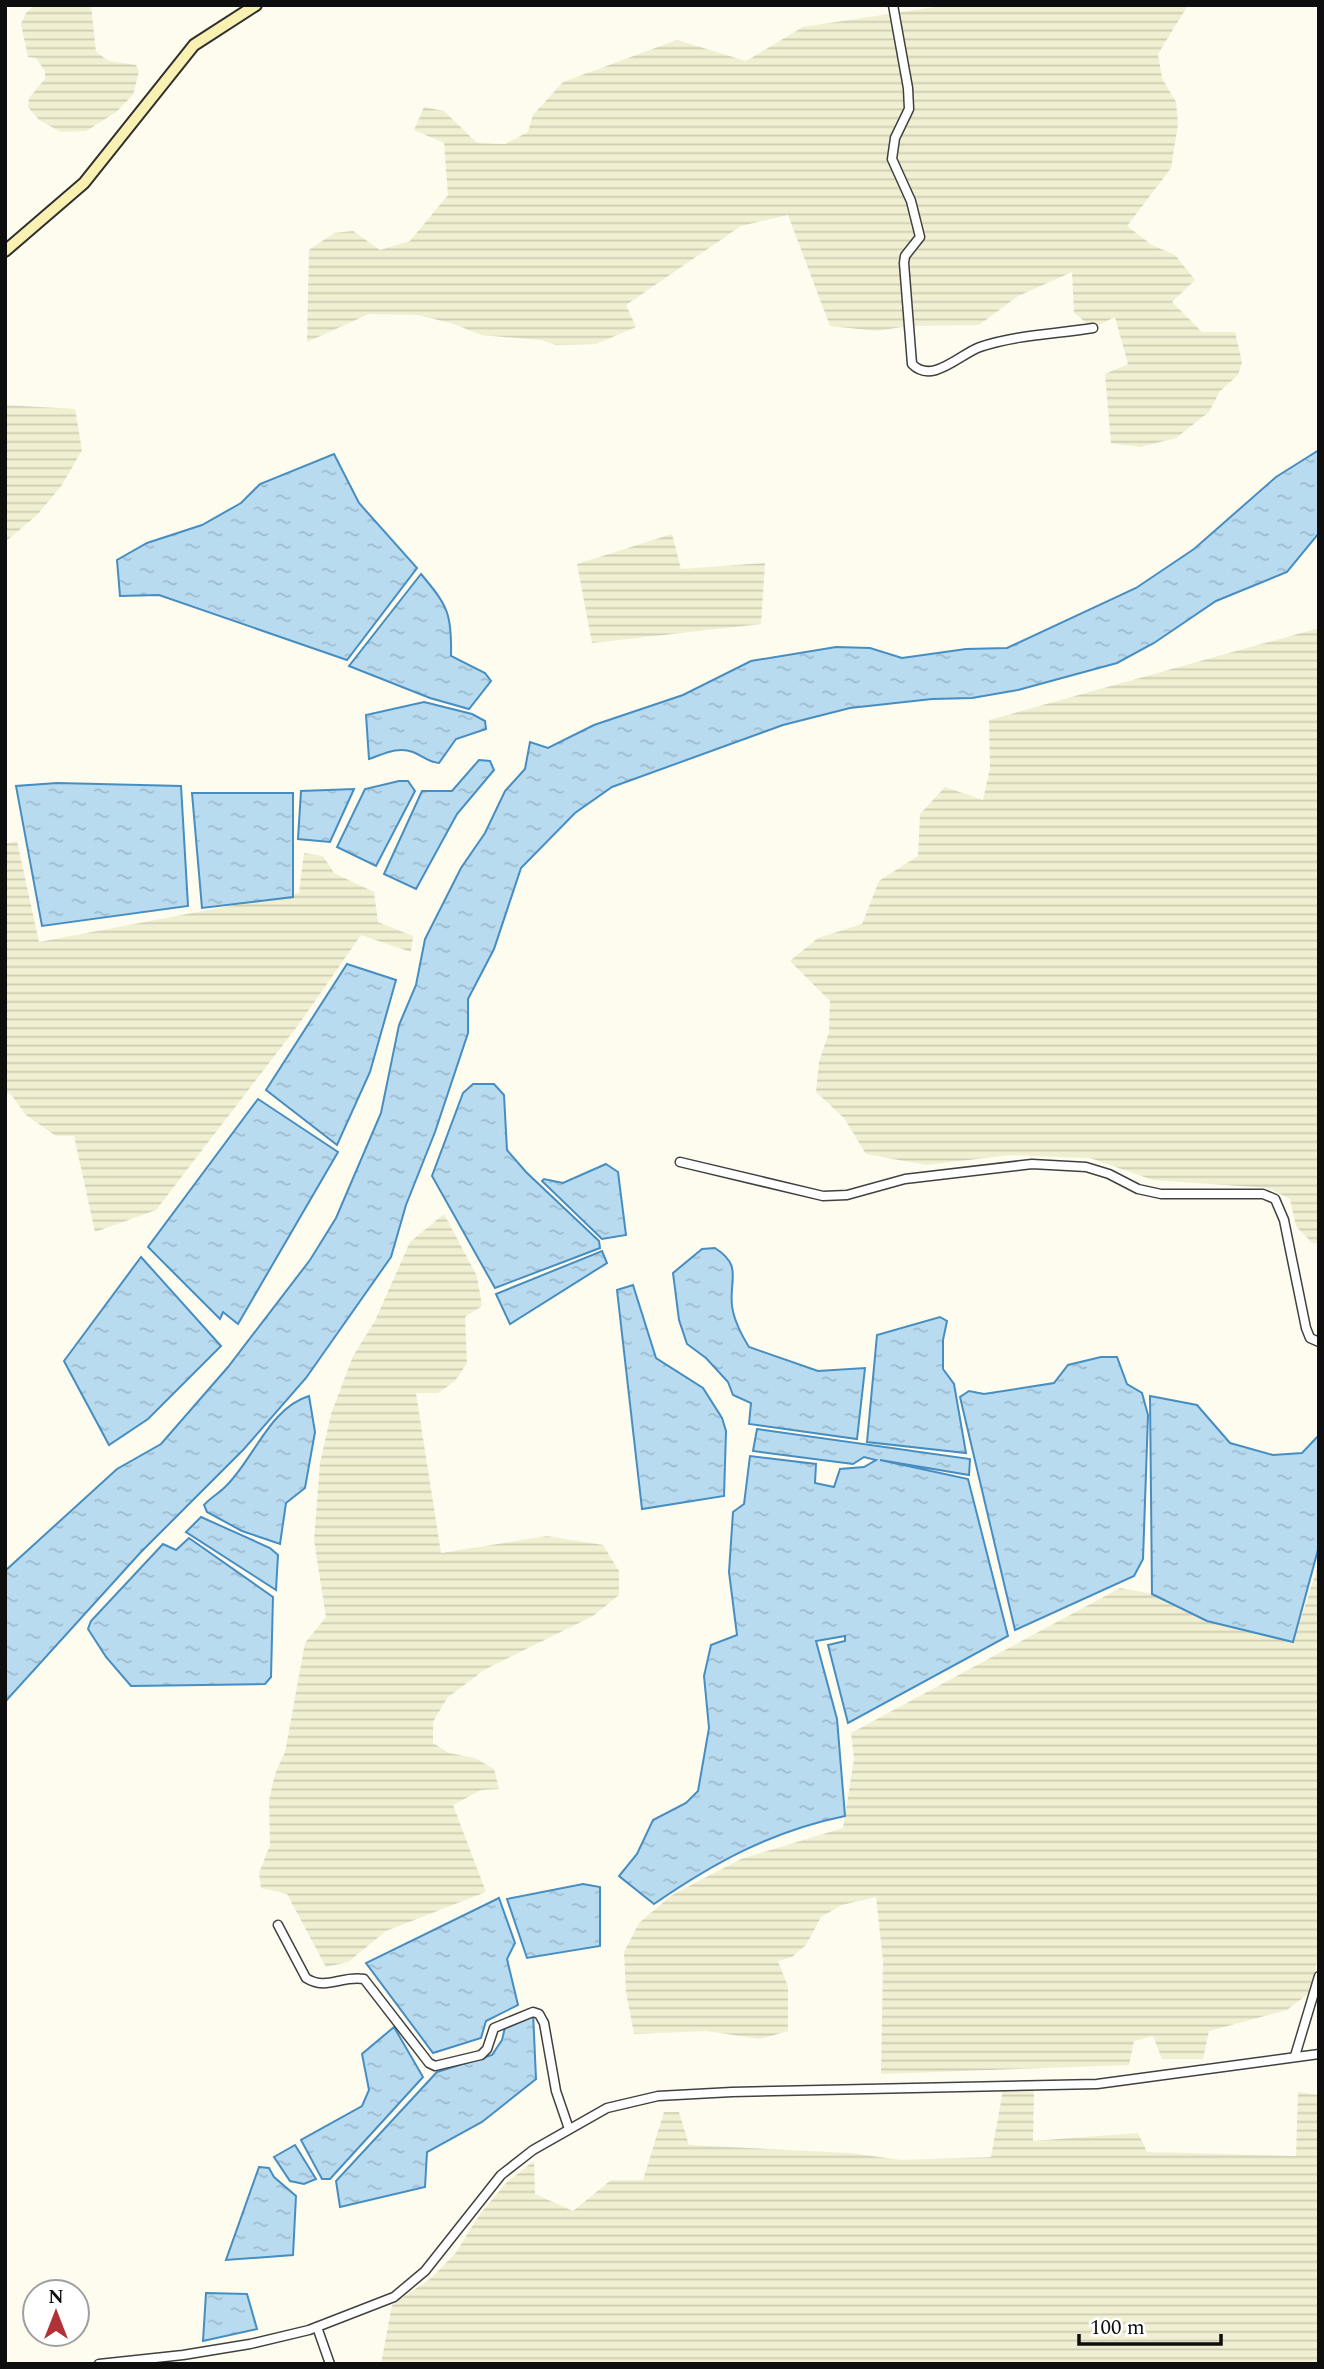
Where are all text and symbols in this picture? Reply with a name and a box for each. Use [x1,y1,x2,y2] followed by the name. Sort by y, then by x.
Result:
[21,2278,91,2348] north arrow
[48,2283,64,2312] text: N
[1079,2302,1221,2346] scale bar
[1090,2312,1145,2344] text: 100 m

